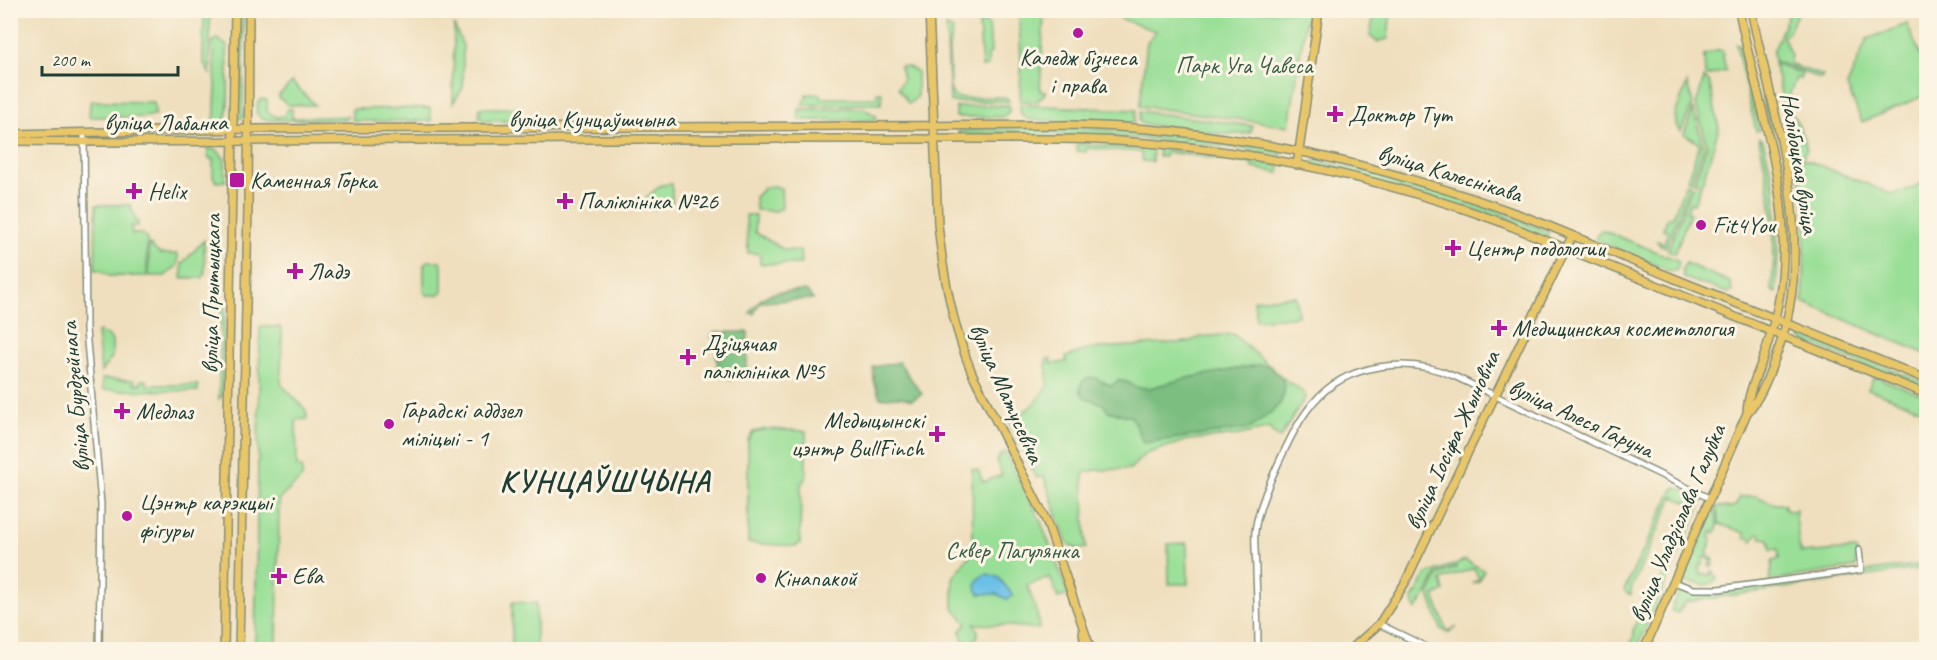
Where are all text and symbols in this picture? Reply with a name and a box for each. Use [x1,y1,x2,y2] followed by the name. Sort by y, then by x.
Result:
[1071,26,1085,40] marker: Каледж бізнеса і права
[42,39,178,77] scale bar
[1019,42,1138,100] place label: Каледж бізнеса і права
[51,49,92,71] text: 200 m
[1176,50,1314,80] park label: Парк Уга Чавеса
[1774,90,1826,237] street label: Налібоцкая вуліца
[1348,99,1453,129] place label: Доктор Тут
[509,104,677,134] street label: вуліца Кунцаўшчына
[1326,105,1344,123] marker: Доктор Тут
[105,107,229,137] street label: вуліца Лабанка
[1374,137,1527,209] street label: вуліца Калеснікава
[250,165,379,195] place label: Каменная Горка
[228,171,246,189] marker: Каменная Горка
[148,176,188,206] place label: Helix
[125,182,143,200] marker: Helix
[578,186,719,216] place label: Паліклініка №26
[556,192,574,210] marker: Паліклініка №26
[1713,210,1777,240] place label: Fit4You
[195,213,227,374] street label: вуліца Прытыцкага
[1694,218,1708,232] marker: Fit4You
[1466,233,1607,263] place label: Центр подологии
[1444,239,1462,257] marker: Центр подологии
[308,256,350,286] place label: Ладэ
[286,262,304,280] marker: Ладэ
[1512,313,1735,343] place label: Медицинская косметология
[963,318,1052,469] street label: вуліца Матусевіча
[53,319,98,473] street label: вуліца Бурдзейнага
[1490,319,1508,337] marker: Медицинская косметология
[702,328,826,386] place label: Дзіцячая паліклініка №5
[1397,344,1507,534] street label: вуліца Іосіфа Жыновіча
[679,348,697,366] marker: Дзіцячая паліклініка №5
[1504,371,1660,465] street label: вуліца Алеся Гаруна
[401,395,523,453] place label: Гарадскі аддзел міліцыі - 1
[136,396,195,426] place label: Медлаз
[113,402,131,420] marker: Медлаз
[792,405,927,463] place label: Медыцынскі цэнтр BullFinch
[382,417,396,431] marker: Гарадскі аддзел міліцыі - 1
[1622,419,1734,627] street label: вуліца Уладзіслава Галубка
[928,425,946,443] marker: Медыцынскі цэнтр BullFinch
[499,462,712,500] district label: КУНЦАЎШЧЫНА
[139,487,275,545] place label: Цэнтр карэкцыі фігуры
[120,509,134,523] marker: Цэнтр карэкцыі фігуры
[945,535,1080,565] park label: Сквер Пагулянка
[292,561,324,591] place label: Ева
[773,563,859,593] place label: Кінапакой
[270,567,288,585] marker: Ева
[754,571,768,585] marker: Кінапакой

